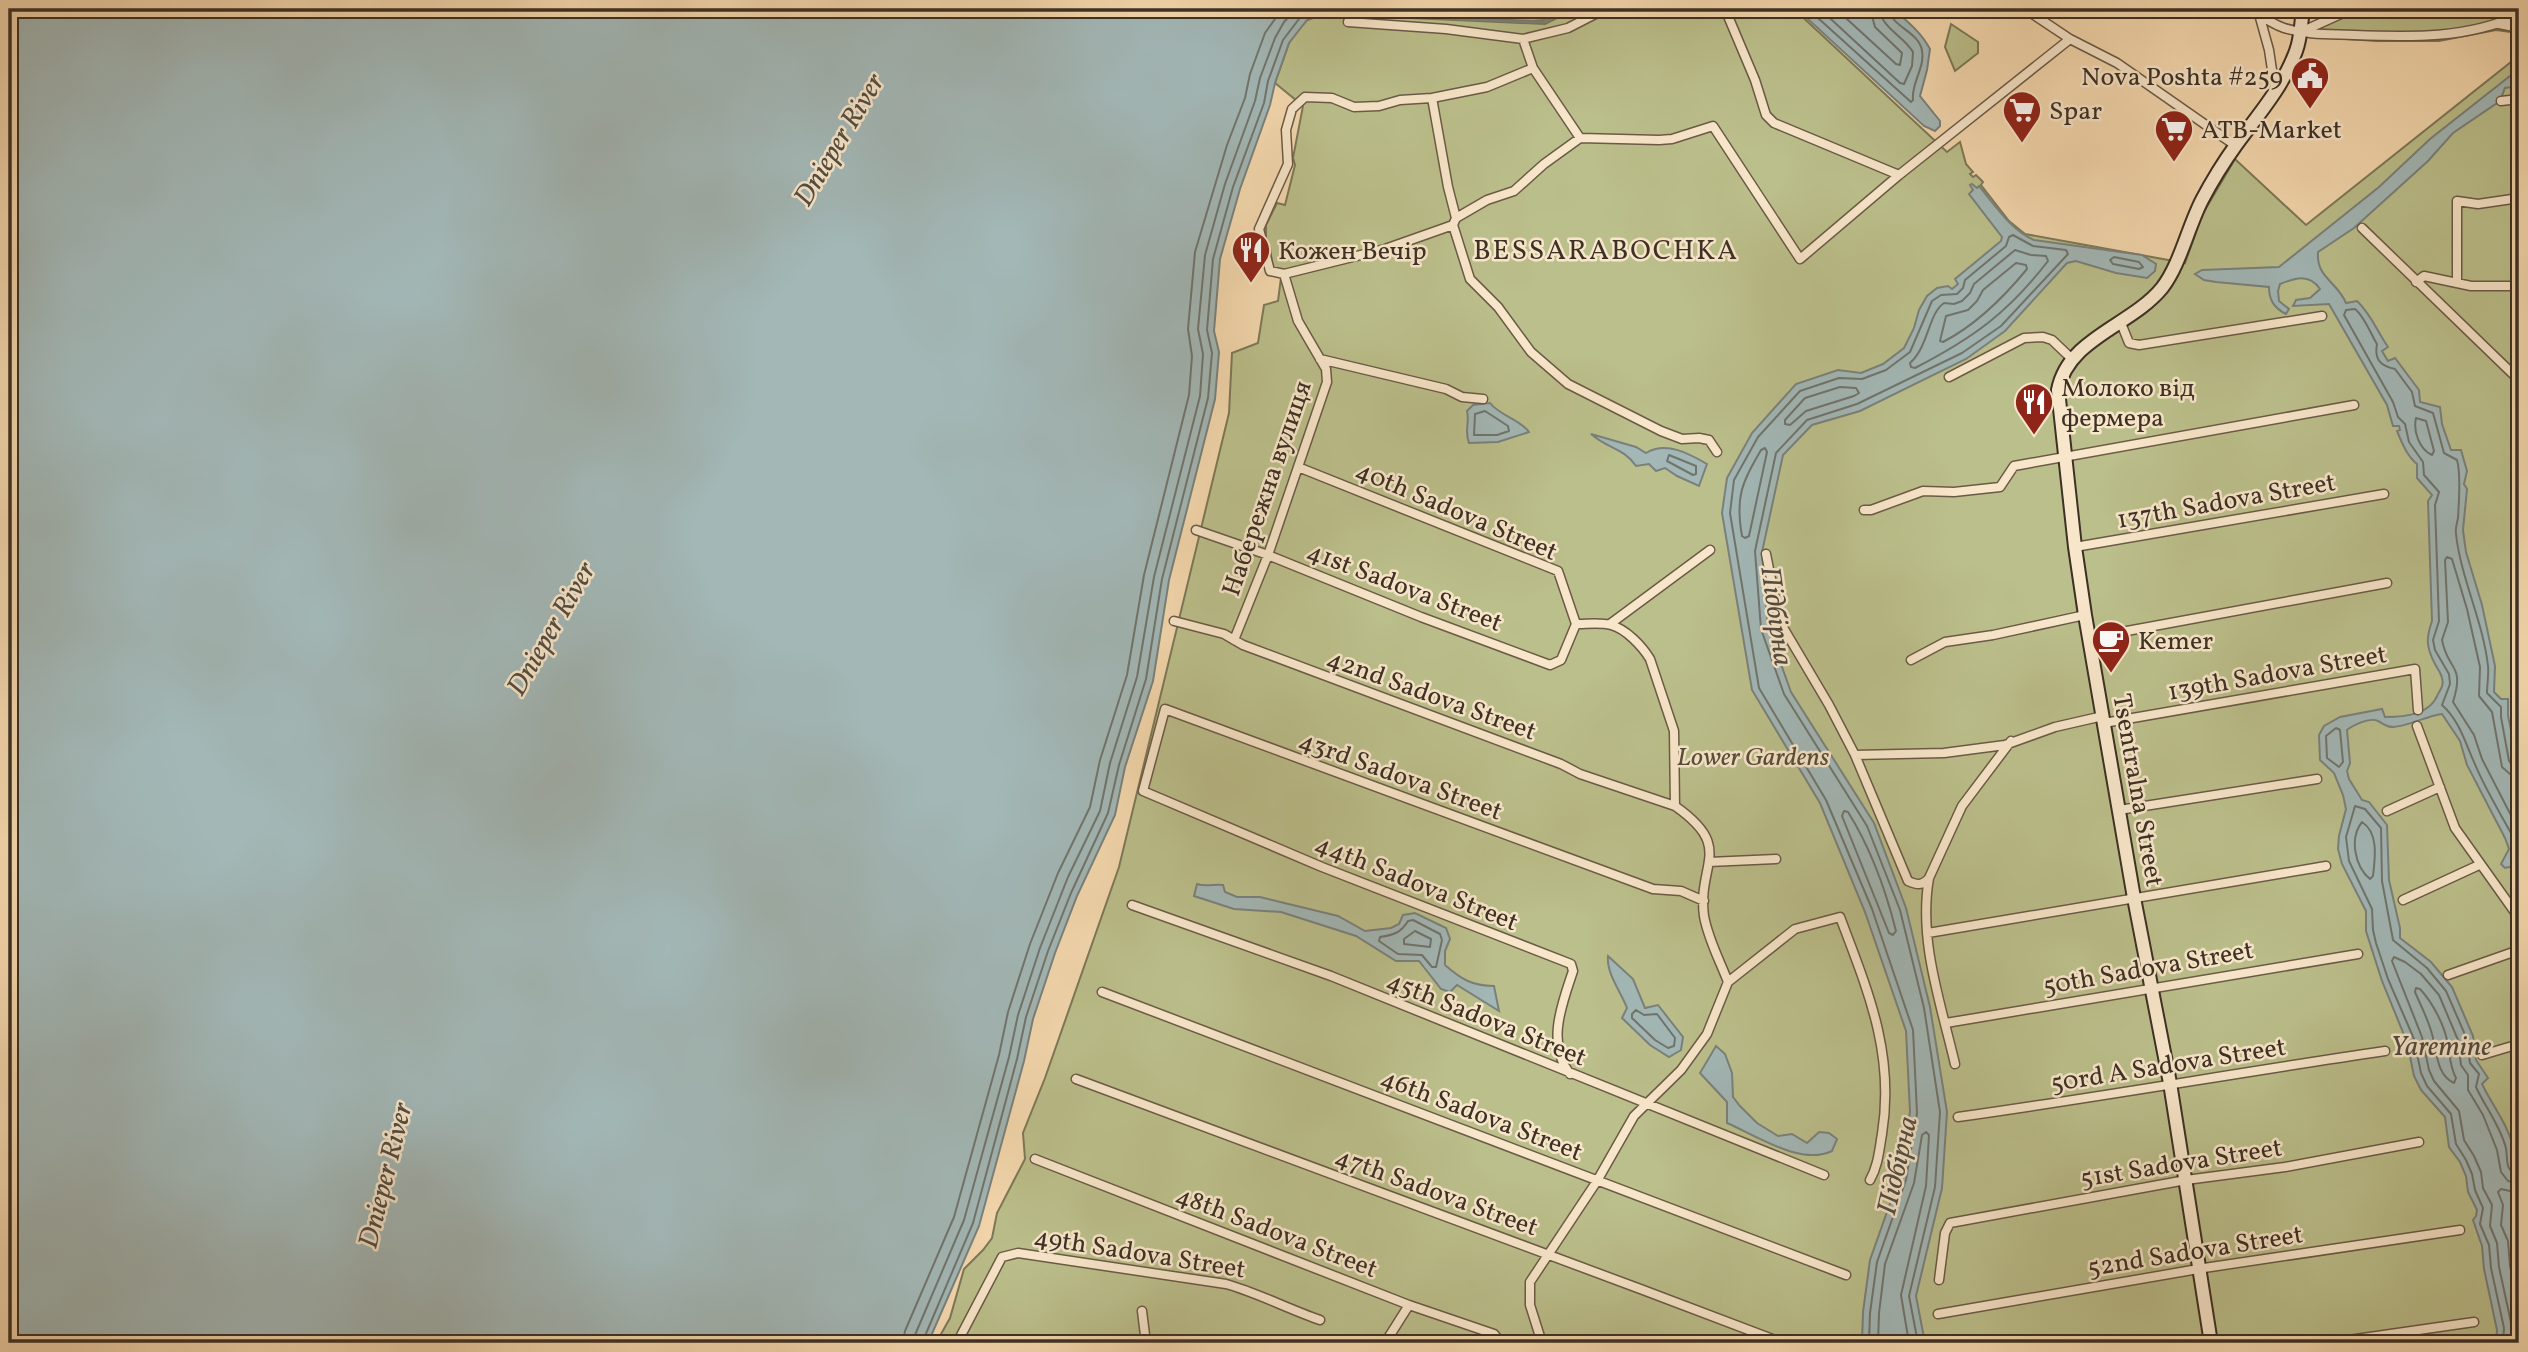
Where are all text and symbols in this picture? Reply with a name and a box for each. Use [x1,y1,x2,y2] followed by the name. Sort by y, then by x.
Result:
[2289,55,2331,110] public building icon: Nova Poshta #259
[2081,60,2283,96] place label: Nova Poshta #259
[785,66,896,214] water label: Dnieper River
[2001,89,2043,144] supermarket icon: Spar
[2049,94,2102,130] place label: Spar
[2153,108,2195,163] supermarket icon: ATB-Market
[2201,113,2342,149] place label: ATB-Market
[1230,229,1272,284] restaurant icon: Кожен Вечір
[1473,232,1739,271] district label: BESSARABOCHKA
[1278,234,1427,270] place label: Кожен Вечір
[2061,371,2195,437] place label: Молоко від фермера
[1214,376,1322,601] street label: Набережна вулиця
[2013,381,2055,436] restaurant icon: Молоко від фермера
[1350,453,1563,571] street label: 40th Sadova Street
[2114,465,2339,539] street label: 137th Sadova Street
[1301,534,1507,642] street label: 41st Sadova Street
[498,555,607,704] water label: Dnieper River
[1749,564,1802,669] water label: Підбірна
[2090,619,2132,674] cafe icon: Kemer
[2138,624,2213,660] place label: Kemer
[2165,637,2390,711] street label: 139th Sadova Street
[1322,641,1541,750] street label: 42nd Sadova Street
[2102,691,2172,890] street label: Tsentralna Street
[1294,723,1507,830] street label: 43rd Sadova Street
[1677,740,1830,776] park label: Lower Gardens
[1309,827,1523,941] street label: 44th Sadova Street
[2040,933,2256,1005] street label: 50th Sadova Street
[1381,963,1592,1076] street label: 45th Sadova Street
[2391,1028,2491,1067] water label: Yaremine
[2048,1030,2288,1102] street label: 50rd A Sadova Street
[1375,1061,1588,1171] street label: 46th Sadova Street
[349,1098,424,1253] water label: Dnieper River
[1868,1112,1929,1219] water label: Підбірна
[2078,1130,2285,1198] street label: 51st Sadova Street
[1330,1139,1543,1246] street label: 47th Sadova Street
[1170,1178,1382,1288] street label: 48th Sadova Street
[2085,1217,2306,1287] street label: 52nd Sadova Street
[1031,1219,1248,1288] street label: 49th Sadova Street

